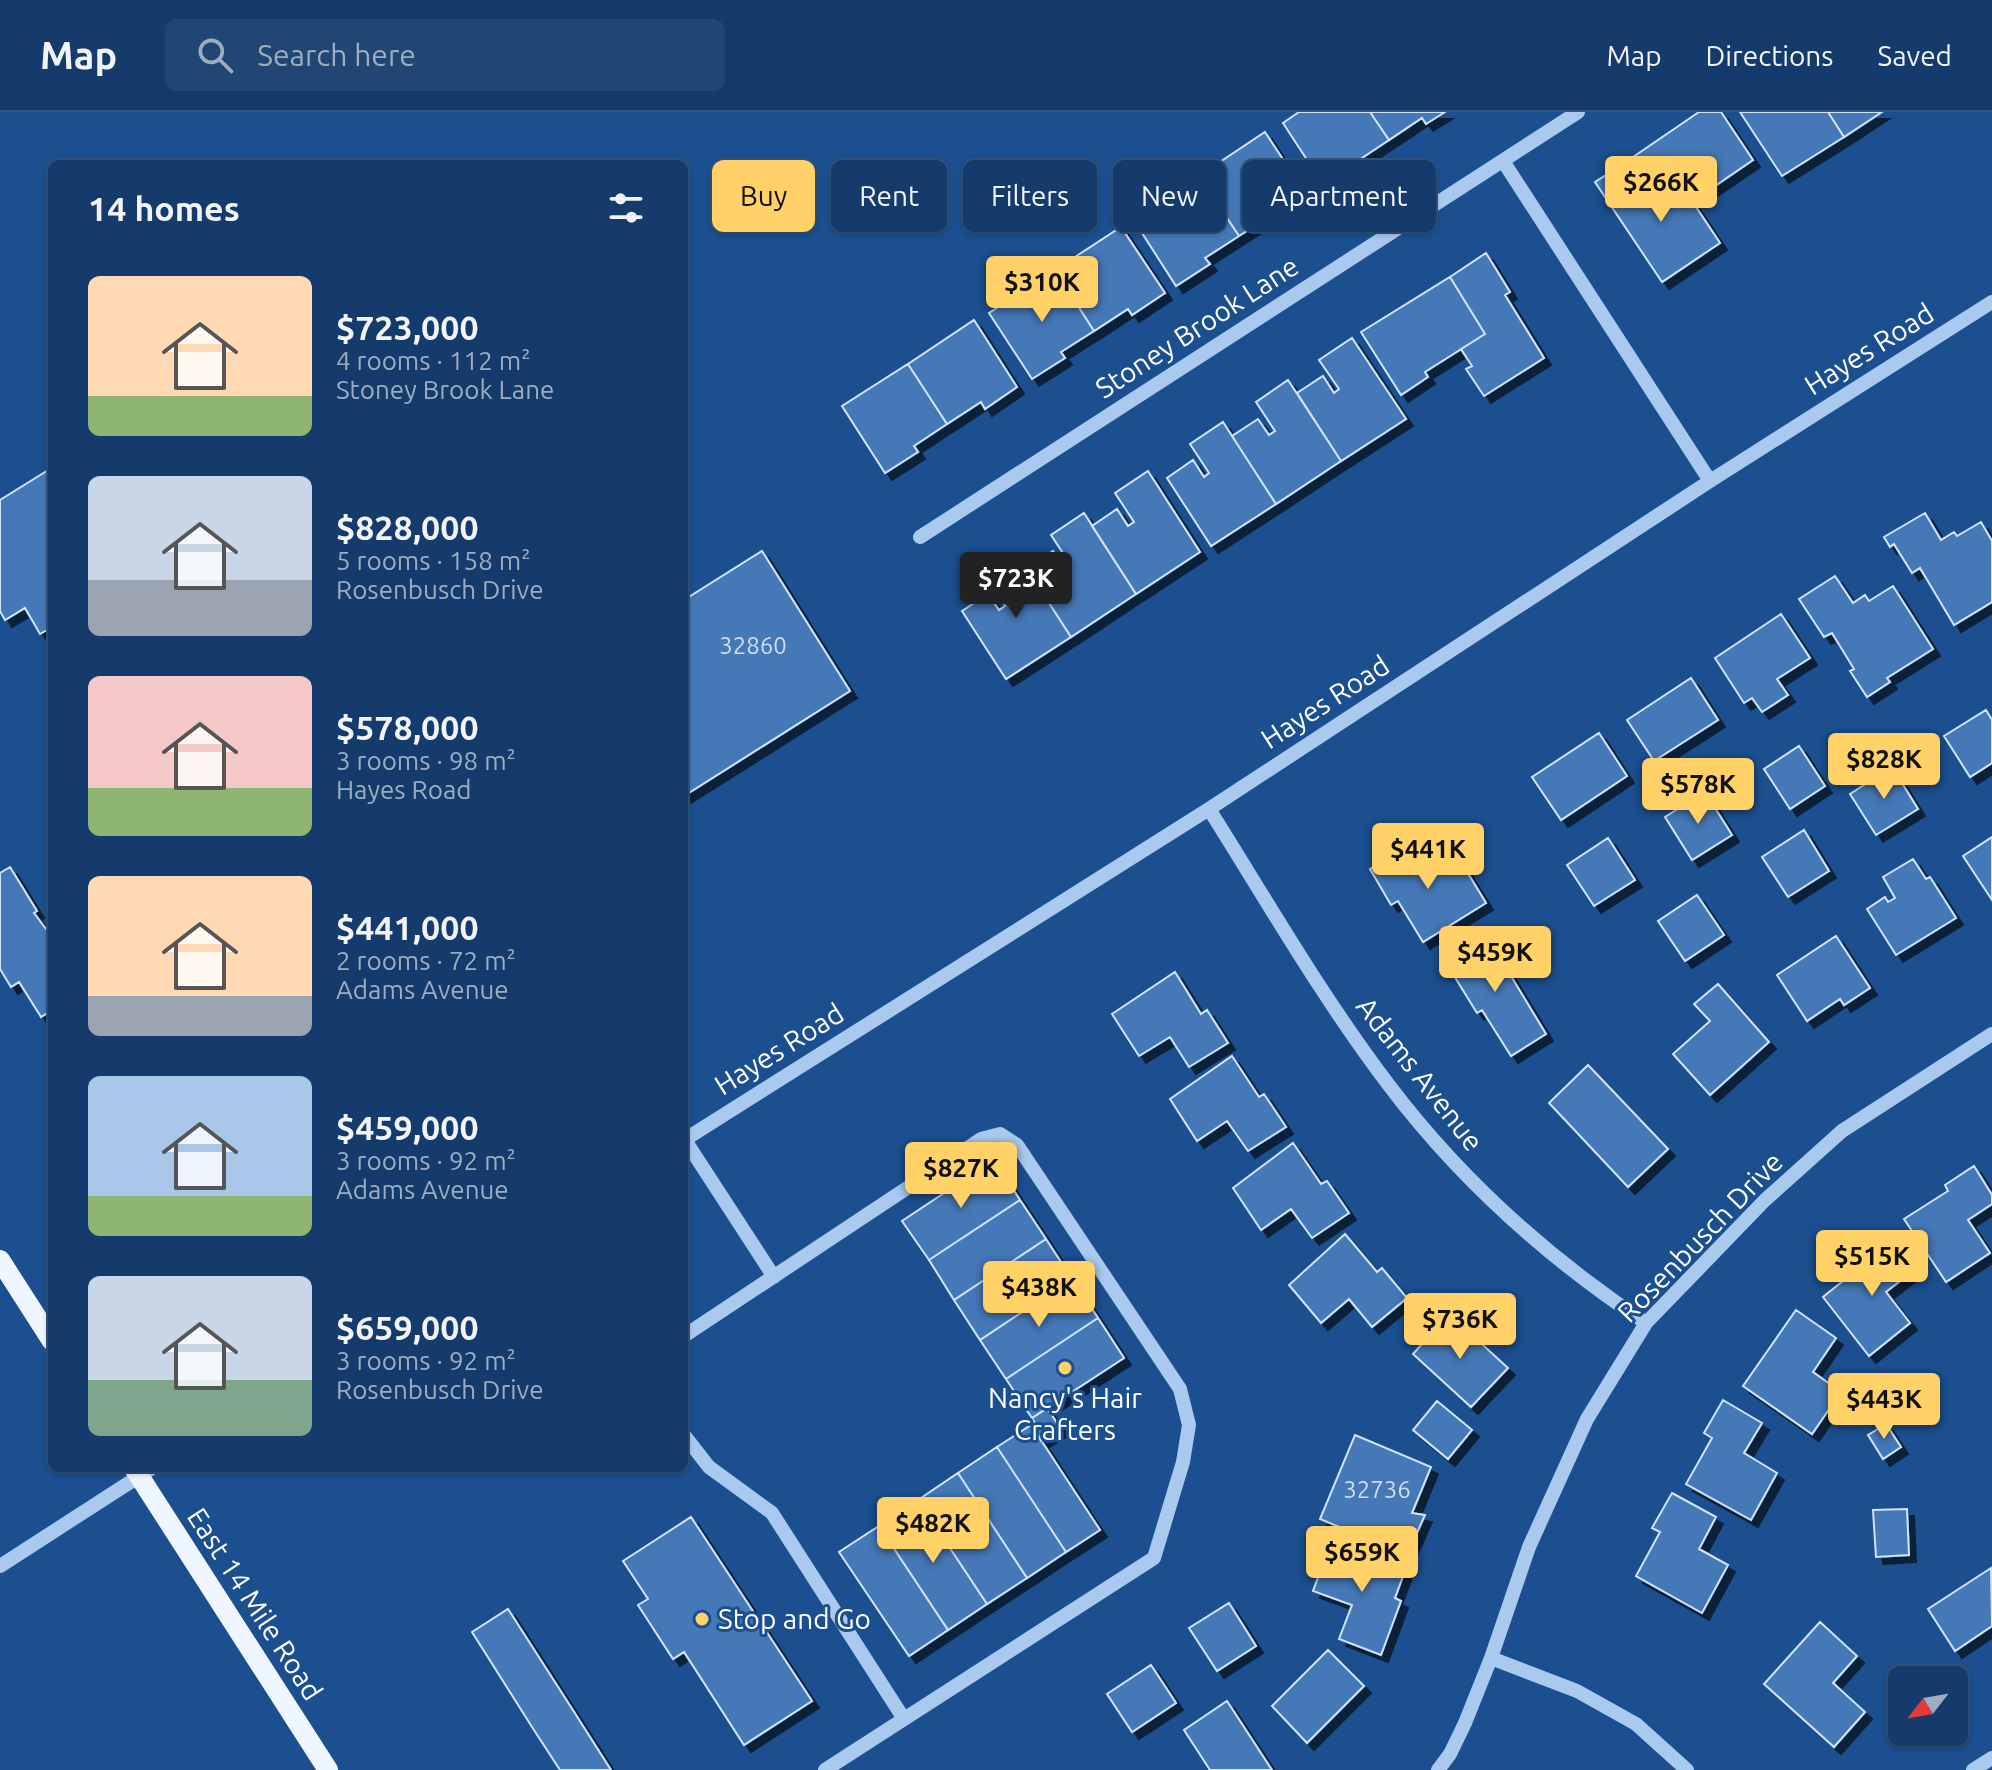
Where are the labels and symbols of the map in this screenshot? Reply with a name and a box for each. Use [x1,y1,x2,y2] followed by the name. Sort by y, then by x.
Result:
[1605,156,1717,224] pin: $266K
[1090,250,1304,404] street label: Stoney Brook Lane
[986,256,1098,324] pin: $310K
[1799,297,1939,400] street label: Hayes Road
[960,552,1072,620] pin: $723K
[719,632,787,659] house number: 32860
[1255,649,1394,754] street label: Hayes Road
[1828,733,1940,801] pin: $828K
[1642,758,1754,826] pin: $578K
[1372,823,1484,891] pin: $441K
[1439,926,1551,994] pin: $459K
[1351,991,1490,1157] street label: Adams Avenue
[709,997,849,1100] street label: Hayes Road
[905,1142,1017,1210] pin: $827K
[1611,1145,1788,1328] street label: Rosenbusch Drive
[1816,1230,1928,1298] pin: $515K
[983,1261,1095,1329] pin: $438K
[1404,1293,1516,1361] pin: $736K
[1056,1359,1074,1377] marker: Nancy's Hair Crafters
[1828,1373,1940,1441] pin: $443K
[988,1382,1142,1445] place label: Nancy's Hair Crafters
[1343,1476,1411,1503] house number: 32736
[877,1497,989,1565] pin: $482K
[182,1502,329,1705] street label: East 14 Mile Road
[1306,1526,1418,1594] pin: $659K
[718,1603,871,1634] place label: Stop and Go
[693,1610,711,1628] marker: Stop and Go
[1888,1666,1968,1746] north arrow

